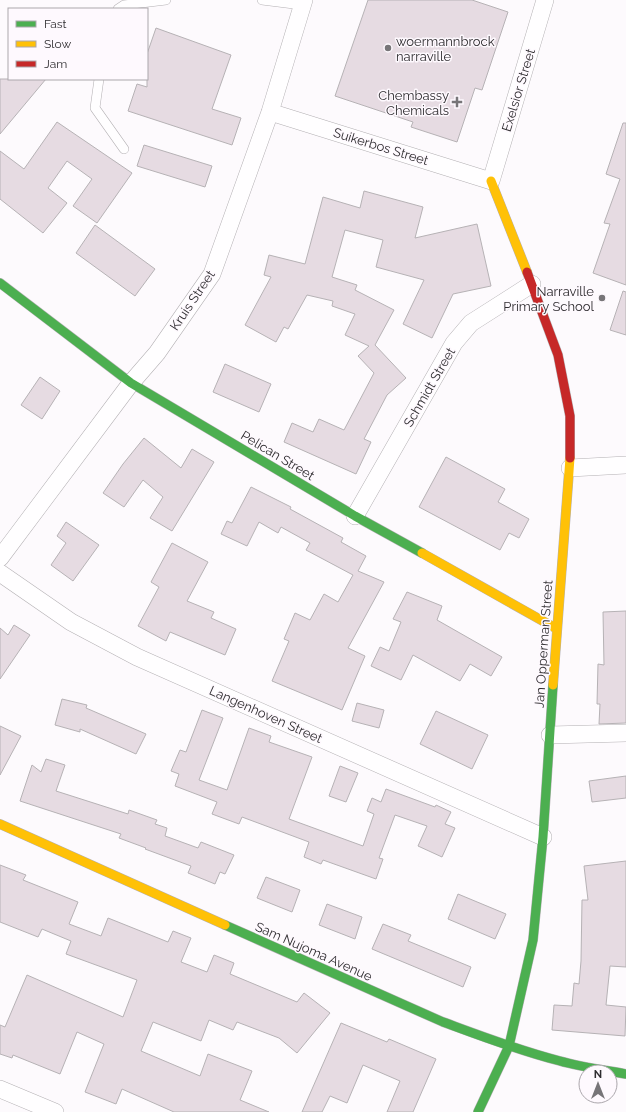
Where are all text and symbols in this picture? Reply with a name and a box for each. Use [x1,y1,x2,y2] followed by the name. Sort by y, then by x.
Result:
[8,8,148,80] legend
[44,17,67,31] text: Fast
[396,34,495,64] place label: woermannbrock narraville
[44,37,71,51] text: Slow
[383,43,393,53] marker: woermannbrock narraville
[499,46,538,133] street label: Exelsior Street
[44,57,67,71] text: Jam
[378,88,449,118] place label: Chembassy Chemicals
[452,97,462,107] marker: Chembassy Chemicals
[332,125,431,168] street label: Suikerbos Street
[167,267,218,333] street label: Kruis Street
[503,284,594,314] place label: Narraville Primary School
[597,293,607,303] marker: Narraville Primary School
[401,344,459,430] street label: Schmidt Street
[238,428,318,484] street label: Pelican Street
[532,579,555,708] street label: Jan Opperman Street
[207,683,325,746] street label: Langenhoven Street
[253,919,375,984] street label: Sam Nujoma Avenue
[578,1064,618,1104] north arrow
[594,1068,602,1081] text: N

